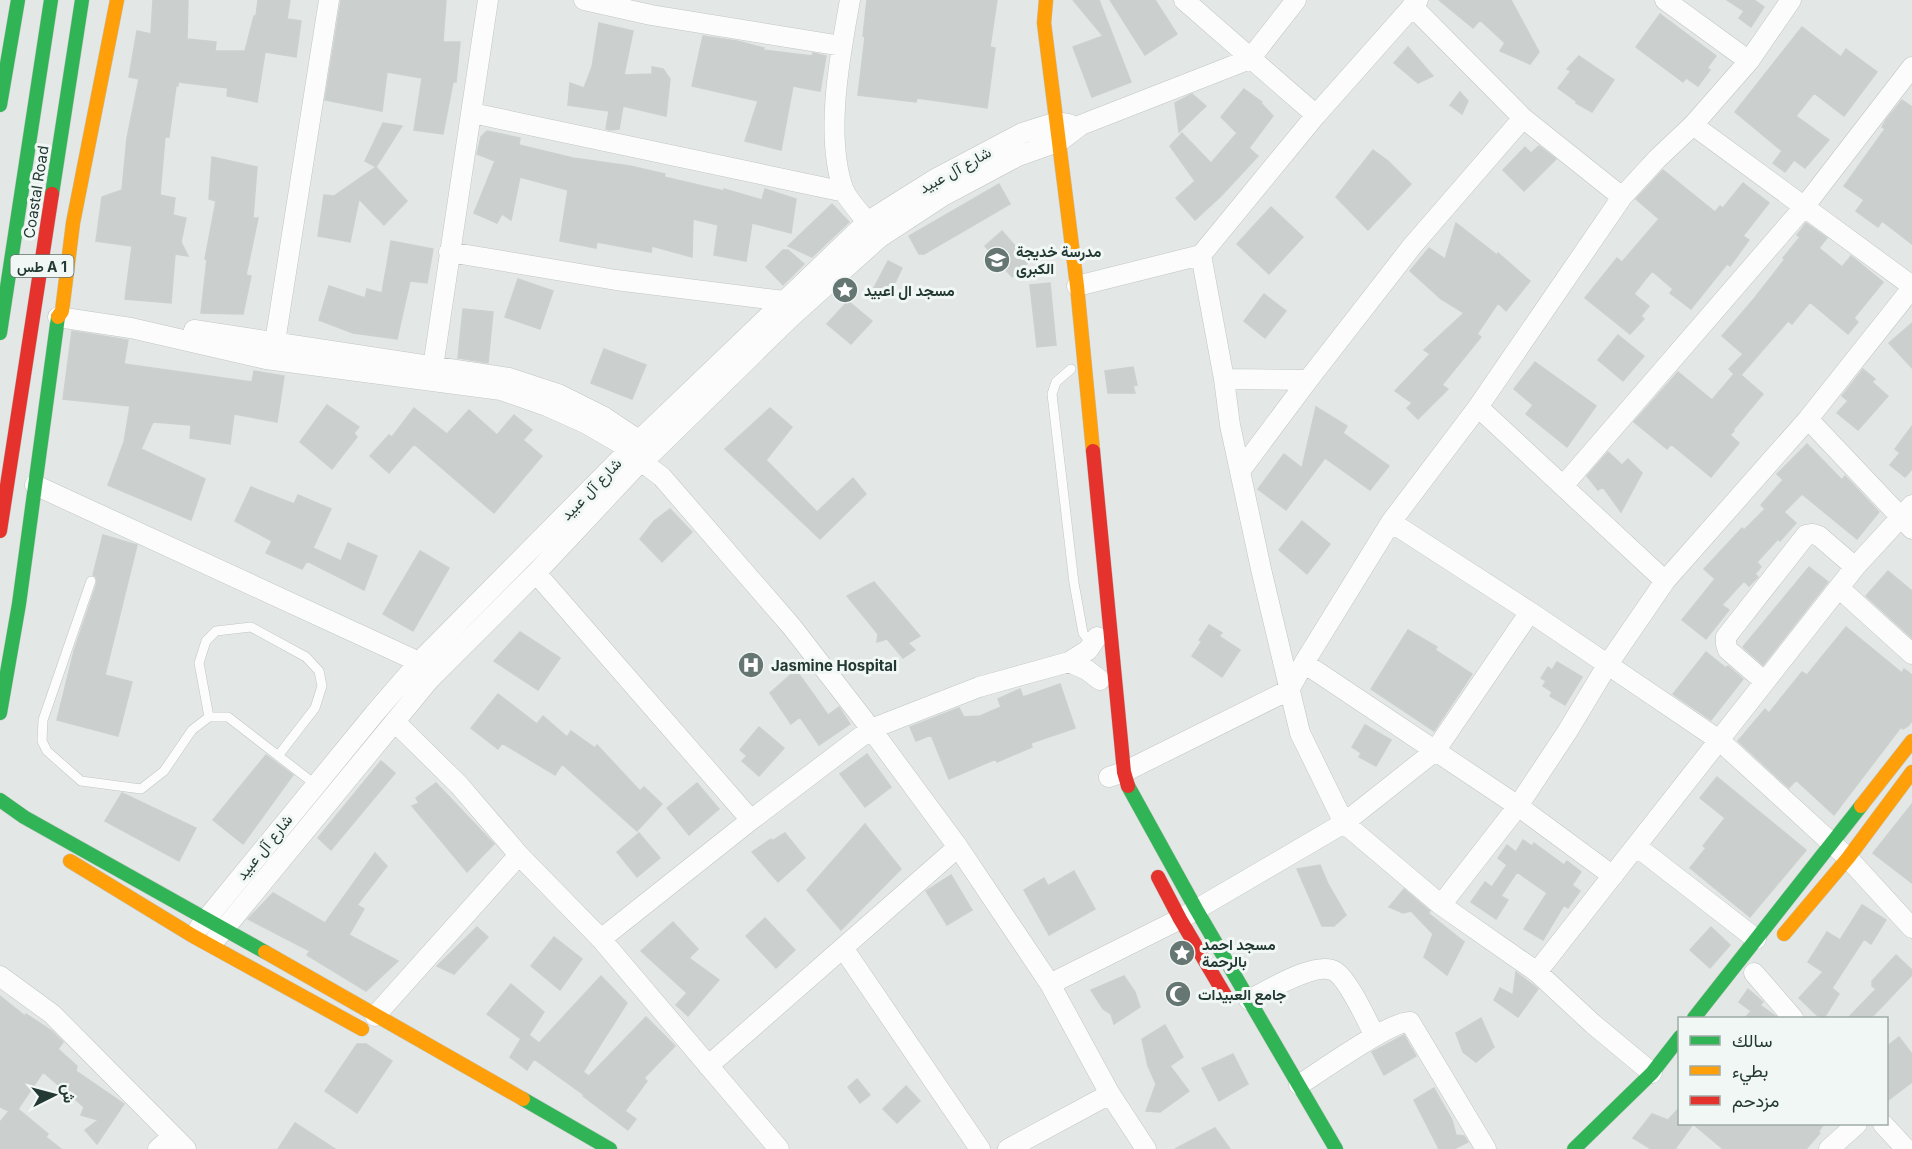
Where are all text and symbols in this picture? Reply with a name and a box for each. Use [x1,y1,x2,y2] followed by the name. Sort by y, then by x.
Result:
[916,142,995,199] street label: شارع آل عبيد
[19,144,53,240] street label: Coastal Road
[1016,242,1101,278] place label: مدرسة خديجة الكبرى
[982,245,1012,275] school or university icon: مدرسة خديجة الكبرى
[10,255,74,277] road number: طس A 1
[830,275,860,305] place icon: مسجد ال اعبيد
[864,281,955,300] place label: مسجد ال اعبيد
[557,454,627,525] street label: شارع آل عبيد
[736,650,766,680] hospital icon: Jasmine Hospital
[771,656,897,675] place label: Jasmine Hospital
[232,810,298,885] street label: شارع آل عبيد
[1202,935,1276,971] place label: مسجد احمد بالرحمة
[1167,938,1197,968] place icon: مسجد احمد بالرحمة
[1163,979,1193,1009] mosque icon: جامع العبيدات
[1198,985,1286,1005] place label: جامع العبيدات
[1678,1017,1888,1125] legend
[1732,1030,1772,1051] text: سالك
[1732,1060,1768,1086] text: بطيء
[24,1065,84,1125] north arrow
[58,1083,80,1104] text: ش
[1732,1090,1779,1113] text: مزدحم

